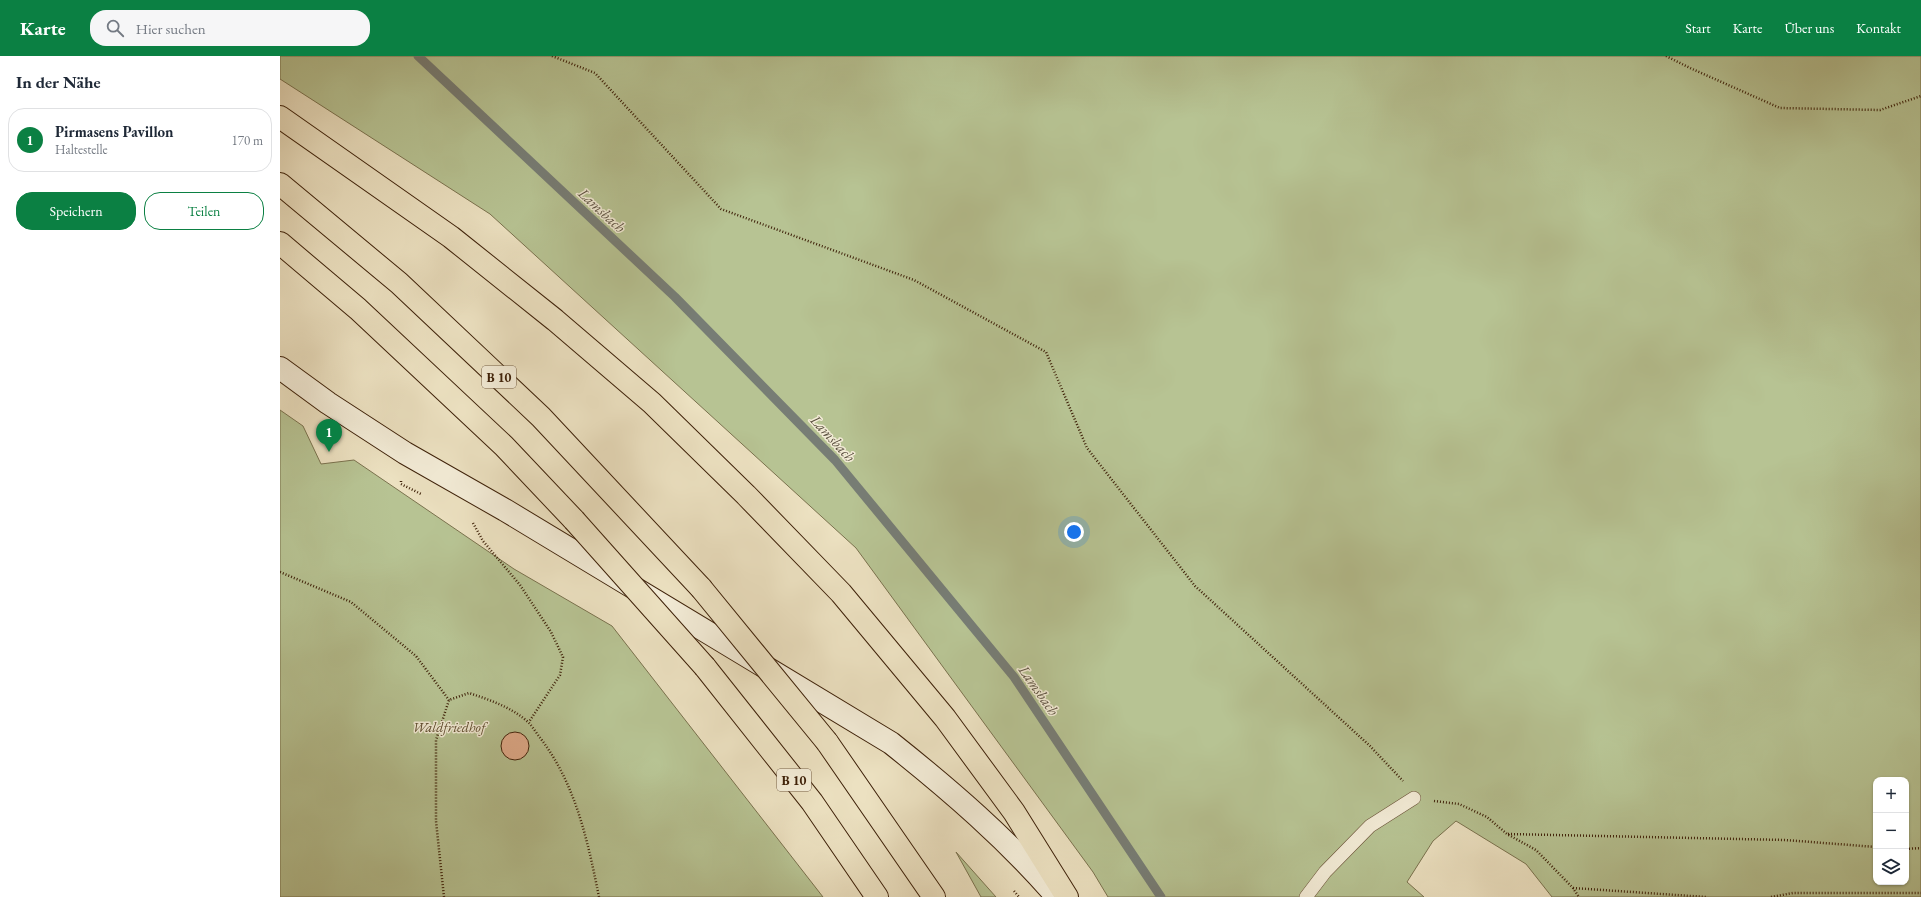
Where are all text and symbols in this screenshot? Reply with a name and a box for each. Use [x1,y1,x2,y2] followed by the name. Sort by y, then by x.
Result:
[90,10,370,46] search box
[20,16,66,41] text: Karte
[104,17,126,39] icon: search
[136,19,206,38] text: Hier suchen
[1685,19,1711,37] text: Start
[1733,19,1762,37] text: Karte
[1784,19,1834,37] text: Über uns
[1856,19,1901,37] text: Kontakt
[16,71,101,93] text: In der Nähe
[55,122,173,141] text: Pirmasens Pavillon
[27,132,33,149] text: 1
[232,132,263,149] text: 170 m
[55,141,108,158] text: Haltestelle
[574,183,630,237] water label: Lamsbach
[16,192,136,230] button: Speichern
[144,192,264,230] button: Teilen
[482,366,516,388] road number: B 10
[806,410,860,466] water label: Lamsbach
[316,419,342,452] pin: 1
[1064,522,1084,542] your location
[1014,660,1064,719] water label: Lamsbach
[413,718,489,736] park label: Waldfriedhof
[777,769,811,791] road number: B 10
[1873,777,1909,885] map controls
[1873,777,1909,813] button: +
[1873,813,1909,849] button: −
[1873,849,1909,885] button: layers

